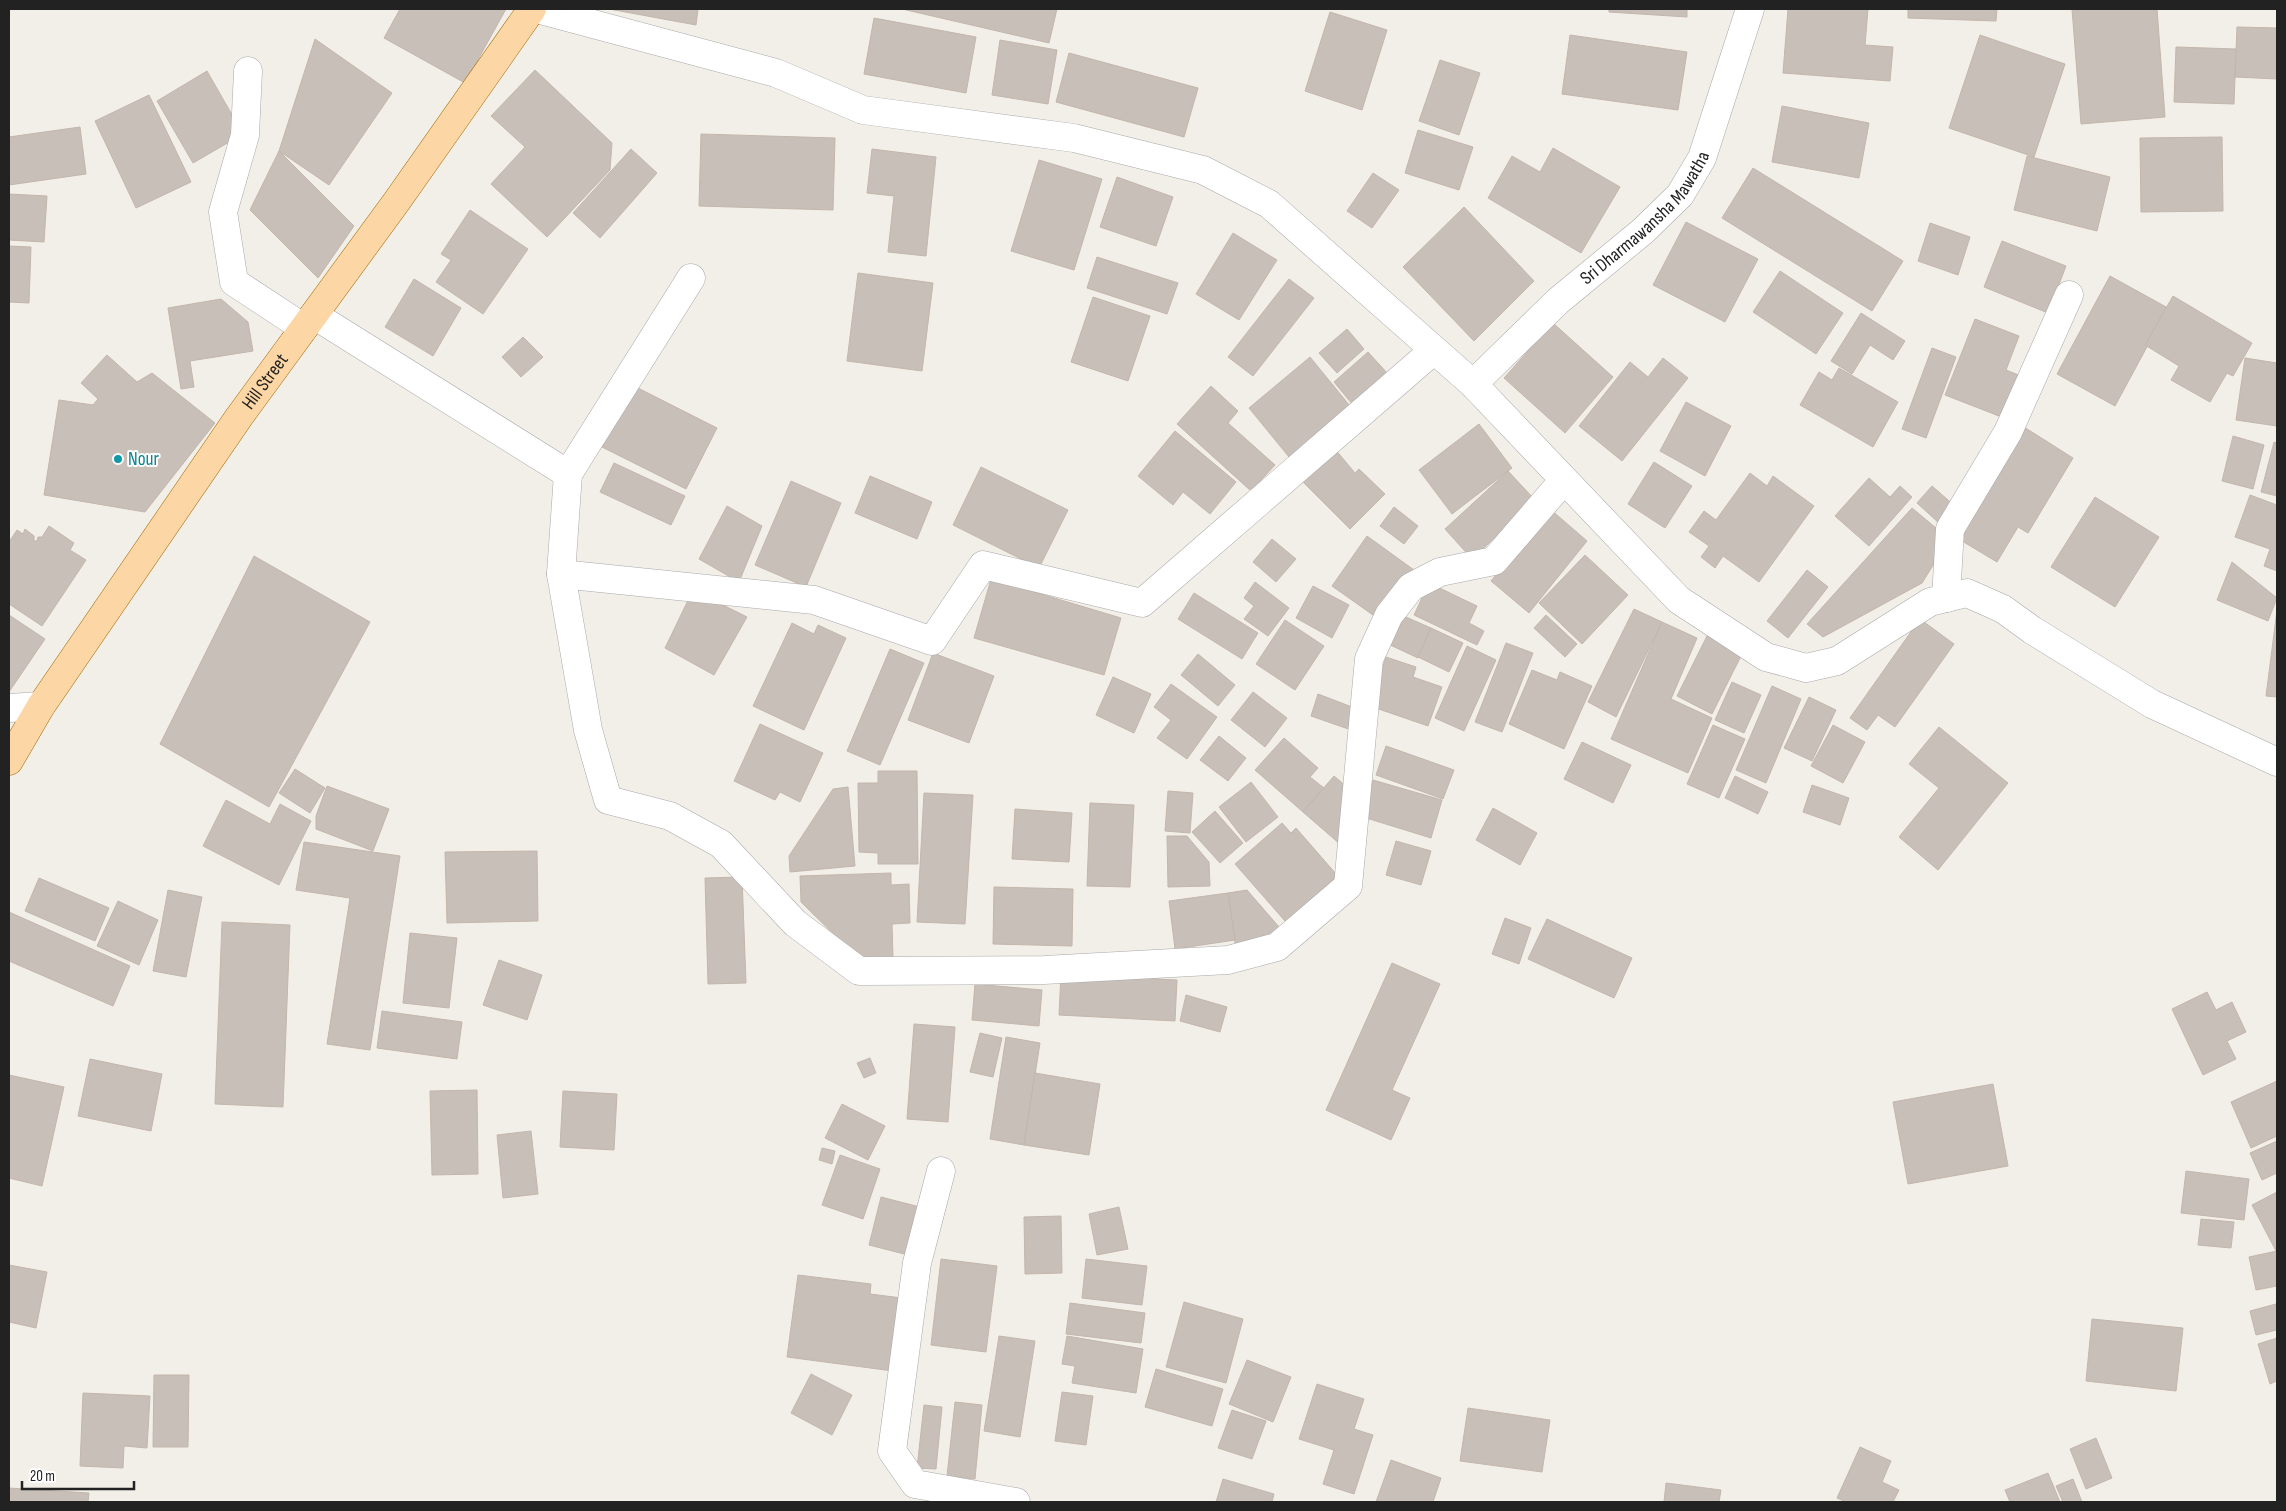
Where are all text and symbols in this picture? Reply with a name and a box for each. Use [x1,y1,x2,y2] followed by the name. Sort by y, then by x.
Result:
[1575,149,1715,290] street label: Sri Dharmawansha Mawatha
[237,349,293,414] street label: Hill Street
[128,448,160,471] place label: Nour
[112,453,124,465] marker: Nour
[22,1458,135,1490] scale bar
[30,1467,55,1486] text: 20 m

